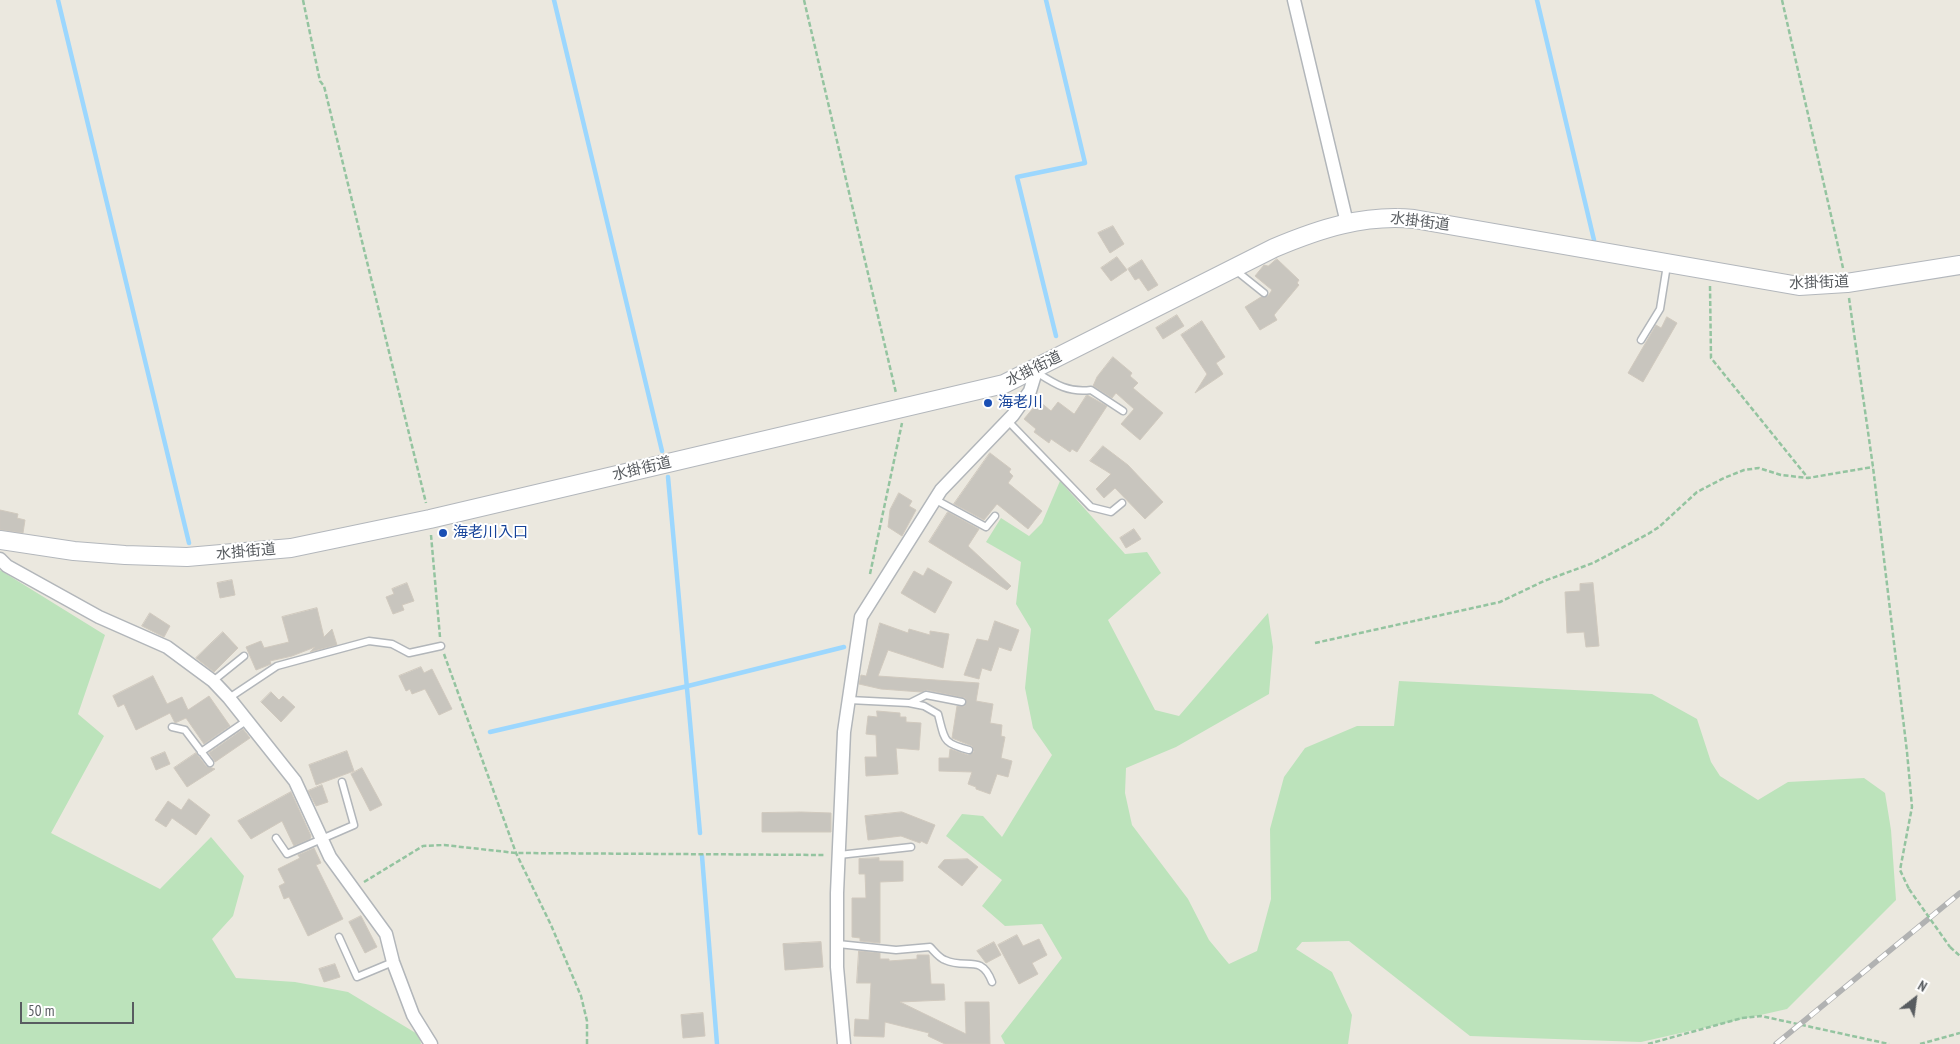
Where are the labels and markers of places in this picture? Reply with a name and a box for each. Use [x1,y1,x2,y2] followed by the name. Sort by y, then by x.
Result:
[998,394,1043,412] place label: 海老川
[982,397,994,409] marker: 海老川
[453,524,528,542] place label: 海老川入口
[437,527,449,539] marker: 海老川入口

